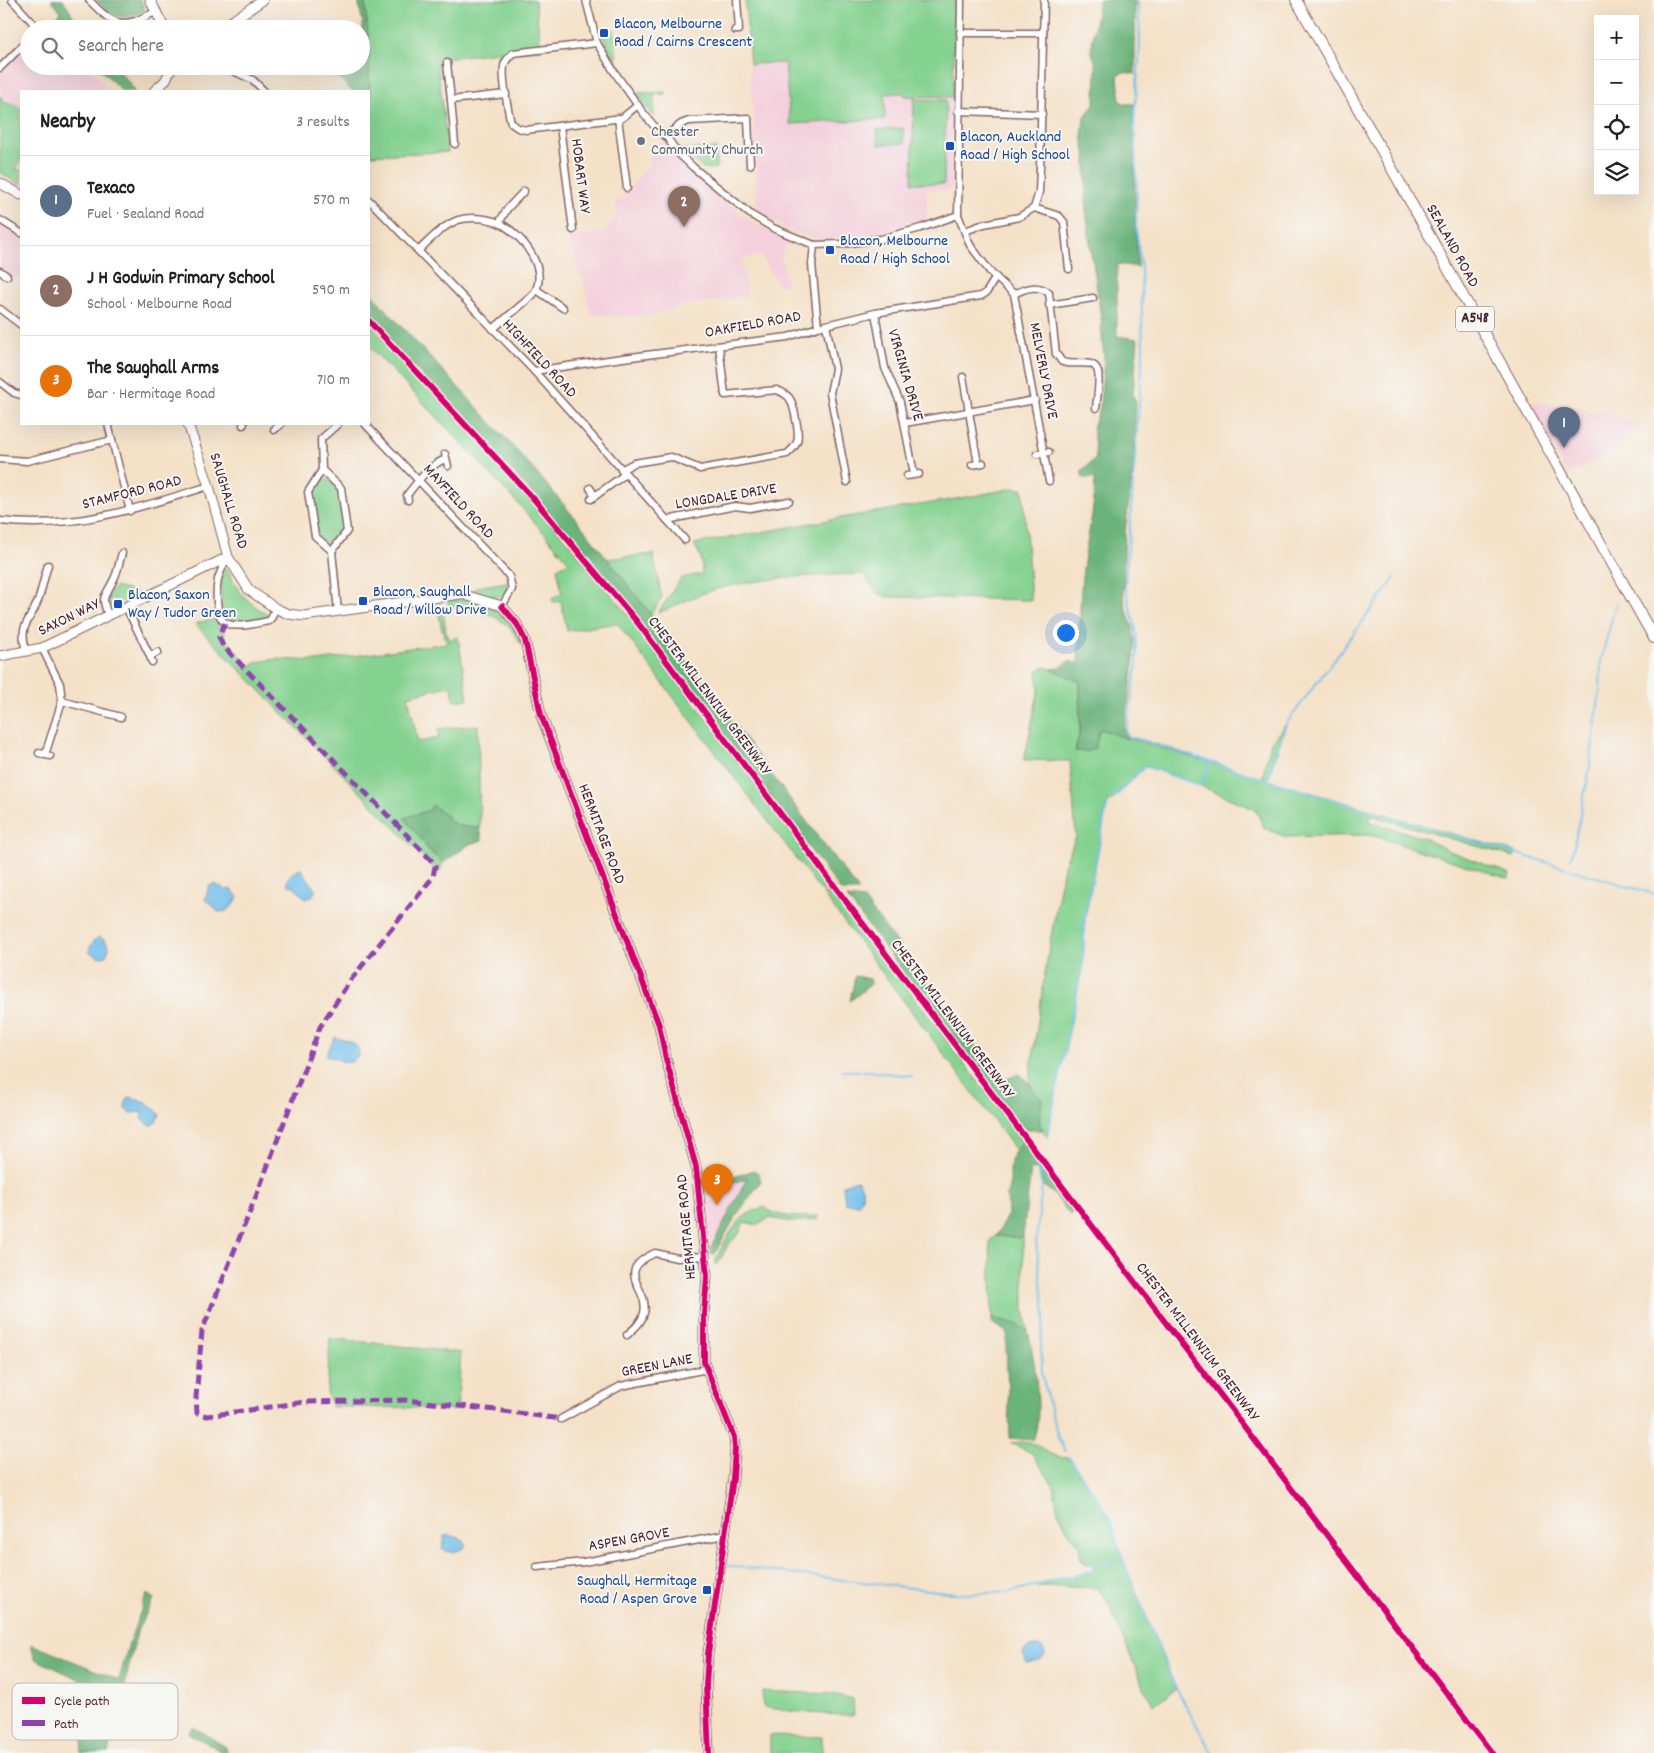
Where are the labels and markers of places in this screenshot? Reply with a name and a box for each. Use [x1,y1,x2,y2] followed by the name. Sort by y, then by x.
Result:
[614,13,752,54] place label: Blacon, Melbourne Road / Cairns Crescent
[598,27,610,39] marker: Blacon, Melbourne Road / Cairns Crescent
[651,121,763,162] place label: Chester Community Church
[960,126,1070,167] place label: Blacon, Auckland Road / High School
[635,135,647,147] marker: Chester Community Church
[944,140,956,152] marker: Blacon, Auckland Road / High School
[668,186,700,227] pin: 2
[840,230,950,271] place label: Blacon, Melbourne Road / High School
[824,244,836,256] marker: Blacon, Melbourne Road / High School
[1548,407,1580,448] pin: 1
[373,581,486,622] place label: Blacon, Saughall Road / Willow Drive
[128,584,236,625] place label: Blacon, Saxon Way / Tudor Green
[357,595,369,607] marker: Blacon, Saughall Road / Willow Drive
[112,598,124,610] marker: Blacon, Saxon Way / Tudor Green
[701,1164,733,1205] pin: 3
[577,1570,697,1611] place label: Saughall, Hermitage Road / Aspen Grove
[701,1584,713,1596] marker: Saughall, Hermitage Road / Aspen Grove

